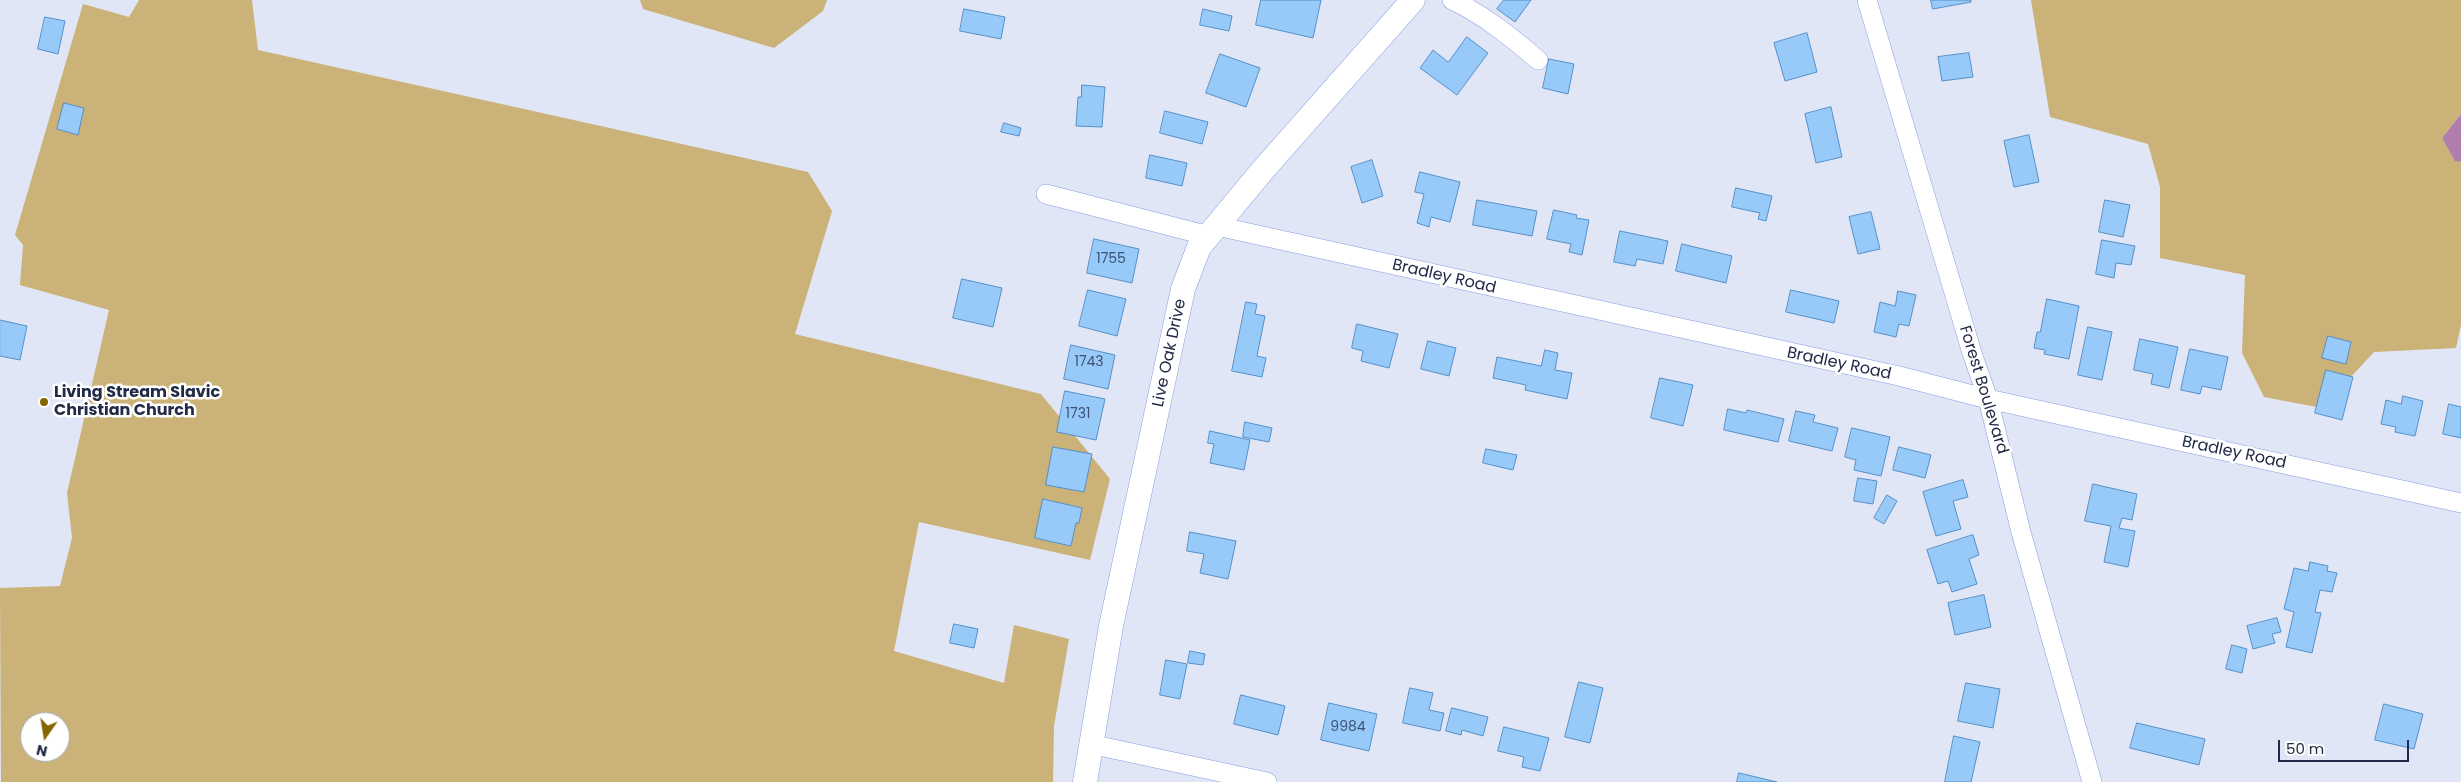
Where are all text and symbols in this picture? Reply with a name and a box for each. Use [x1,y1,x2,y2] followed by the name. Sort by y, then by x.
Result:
[1096,251,1126,267] house number: 1755
[1390,256,1498,298] street label: Bradley Road
[1149,297,1191,409] street label: Live Oak Drive
[1954,323,2012,457] street label: Forest Boulevard
[1785,344,1893,384] street label: Bradley Road
[1074,354,1104,370] house number: 1743
[54,383,220,421] place label: Living Stream Slavic Christian Church
[38,396,50,408] marker: Living Stream Slavic Christian Church
[1066,406,1090,422] house number: 1731
[2180,433,2288,473] street label: Bradley Road
[20,712,70,762] north arrow
[1330,719,1366,735] house number: 9984
[2281,730,2412,762] scale bar
[2286,738,2324,759] text: 50 m
[34,740,49,762] text: N

